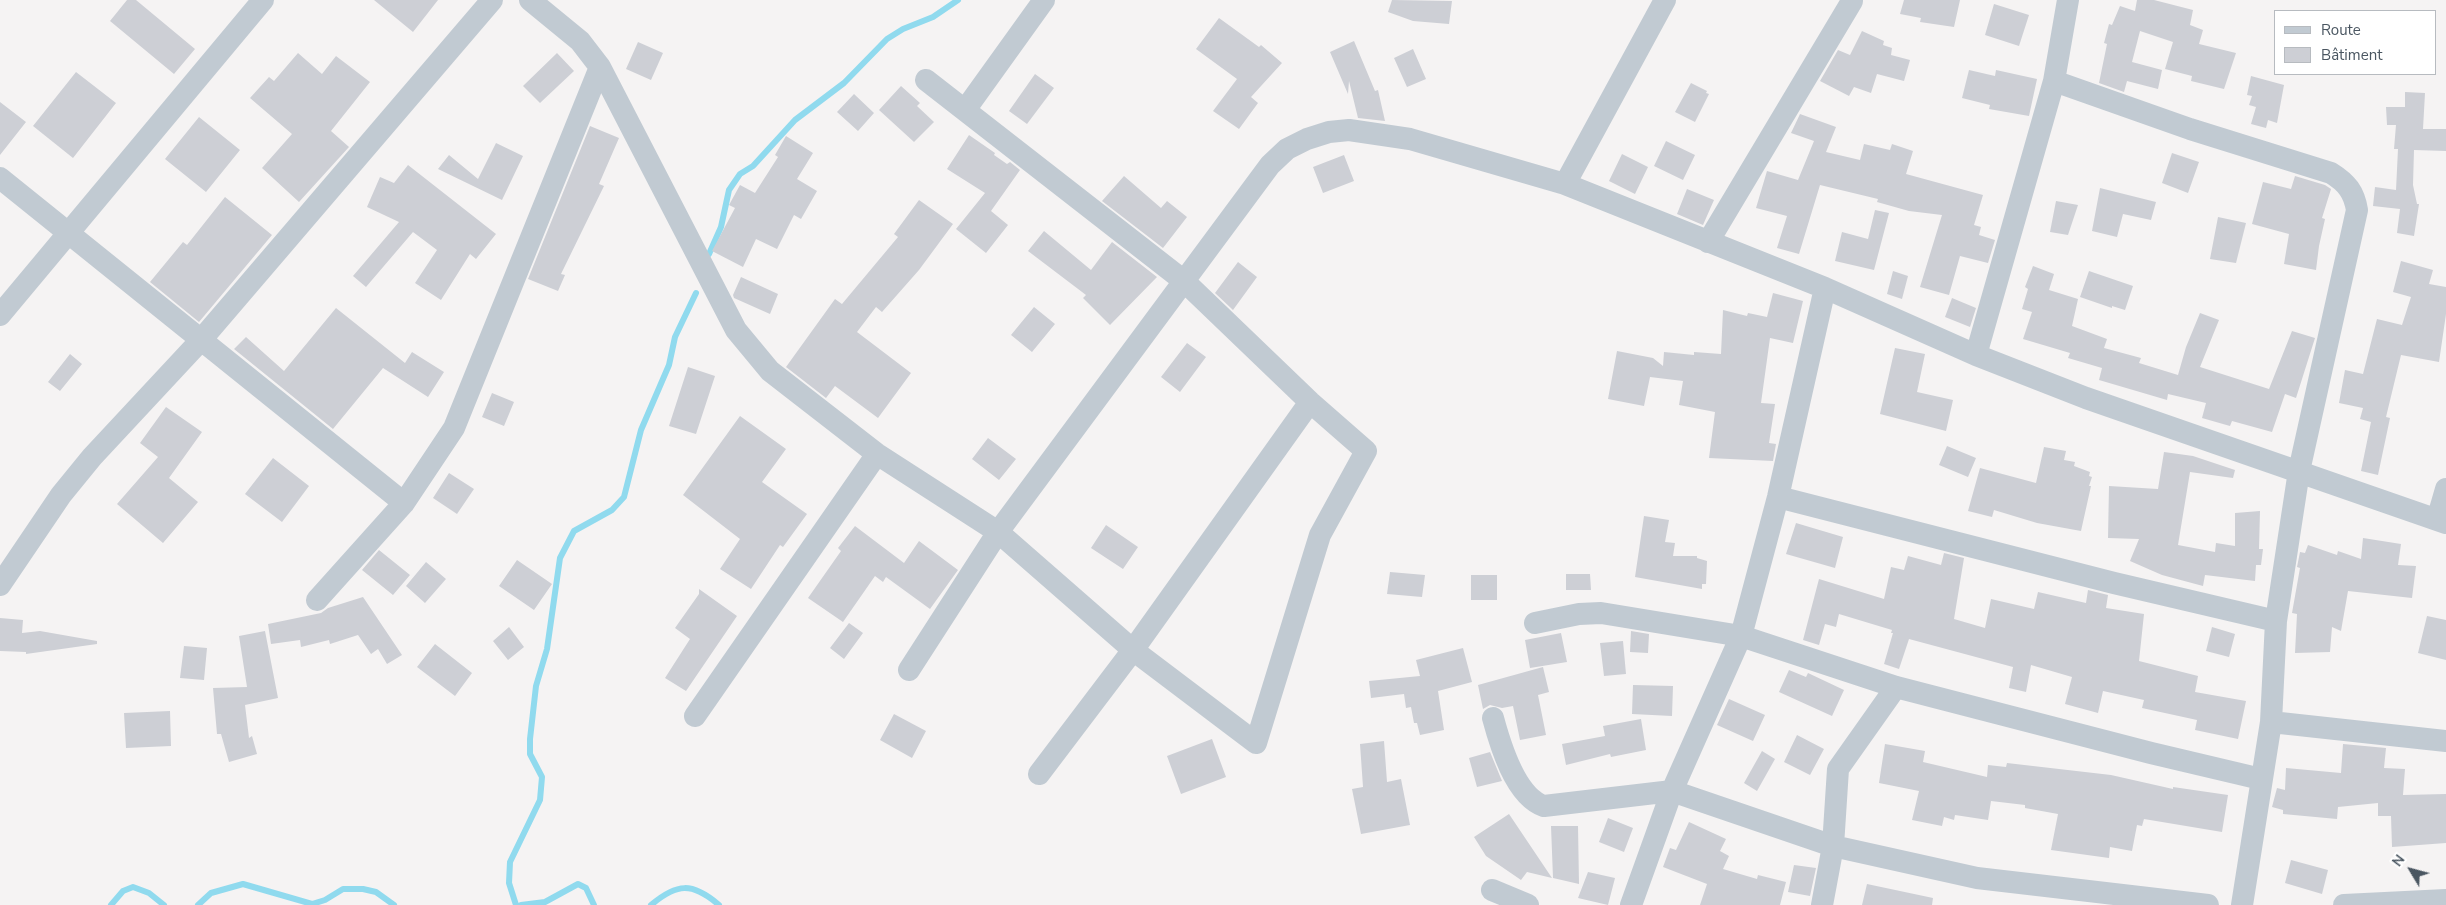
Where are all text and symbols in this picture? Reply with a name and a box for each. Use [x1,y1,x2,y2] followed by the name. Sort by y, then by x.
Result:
[2274,10,2436,75] legend
[2321,20,2361,40] text: Route
[2321,45,2382,65] text: Bâtiment
[2386,845,2436,895] north arrow
[2388,851,2409,871] text: N

